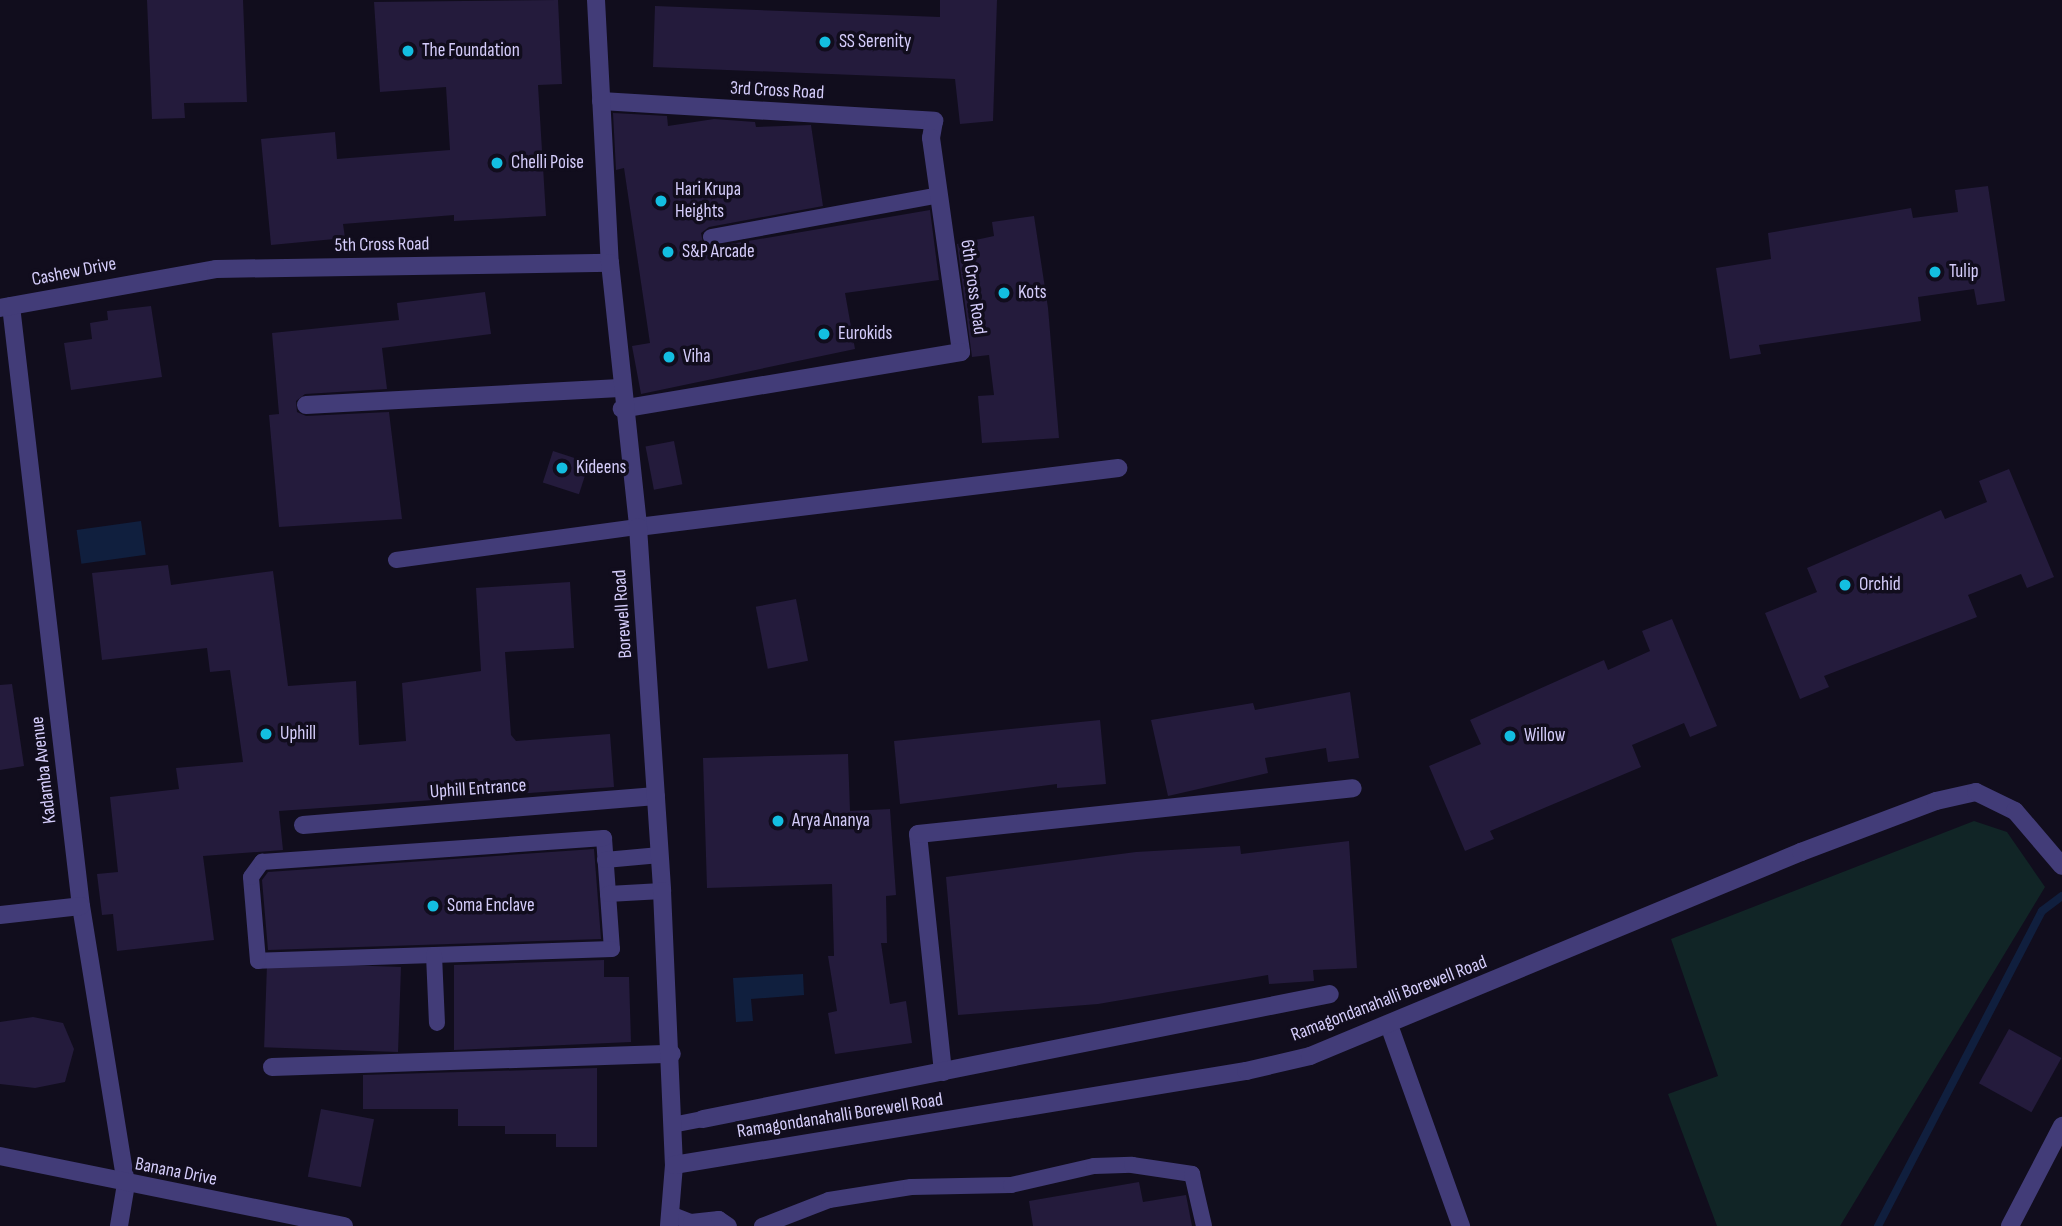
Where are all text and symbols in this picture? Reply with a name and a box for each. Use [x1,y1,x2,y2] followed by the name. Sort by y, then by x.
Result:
[839,31,911,53] place label: SS Serenity
[817,34,833,50] marker: SS Serenity
[422,40,520,62] place label: The Foundation
[400,43,416,59] marker: The Foundation
[729,77,825,105] street label: 3rd Cross Road
[511,152,584,174] place label: Chelli Poise
[489,155,505,171] marker: Chelli Poise
[675,179,741,223] place label: Hari Krupa Heights
[653,193,669,209] marker: Hari Krupa Heights
[334,233,430,257] street label: 5th Cross Road
[955,238,991,336] street label: 6th Cross Road
[682,241,755,263] place label: S&P Arcade
[660,244,676,260] marker: S&P Arcade
[30,253,118,291] street label: Cashew Drive
[1949,261,1979,283] place label: Tulip
[1927,264,1943,280] marker: Tulip
[1018,282,1047,304] place label: Kots
[996,285,1012,301] marker: Kots
[838,323,892,345] place label: Eurokids
[816,326,832,342] marker: Eurokids
[683,346,711,368] place label: Viha
[661,349,677,365] marker: Viha
[576,457,626,479] place label: Kideens
[554,460,570,476] marker: Kideens
[609,569,637,659] street label: Borewell Road
[1859,574,1901,596] place label: Orchid
[1837,577,1853,593] marker: Orchid
[26,715,62,825] street label: Kadamba Avenue
[280,723,316,745] place label: Uphill
[1524,725,1565,747] place label: Willow
[258,726,274,742] marker: Uphill
[1502,728,1518,744] marker: Willow
[429,774,527,804] street label: Uphill Entrance
[792,810,870,832] place label: Arya Ananya
[770,813,786,829] marker: Arya Ananya
[447,895,535,917] place label: Soma Enclave
[425,898,441,914] marker: Soma Enclave
[1288,951,1490,1047] street label: Ramagondanahalli Borewell Road
[735,1088,945,1144] street label: Ramagondanahalli Borewell Road
[133,1153,219,1191] street label: Banana Drive

